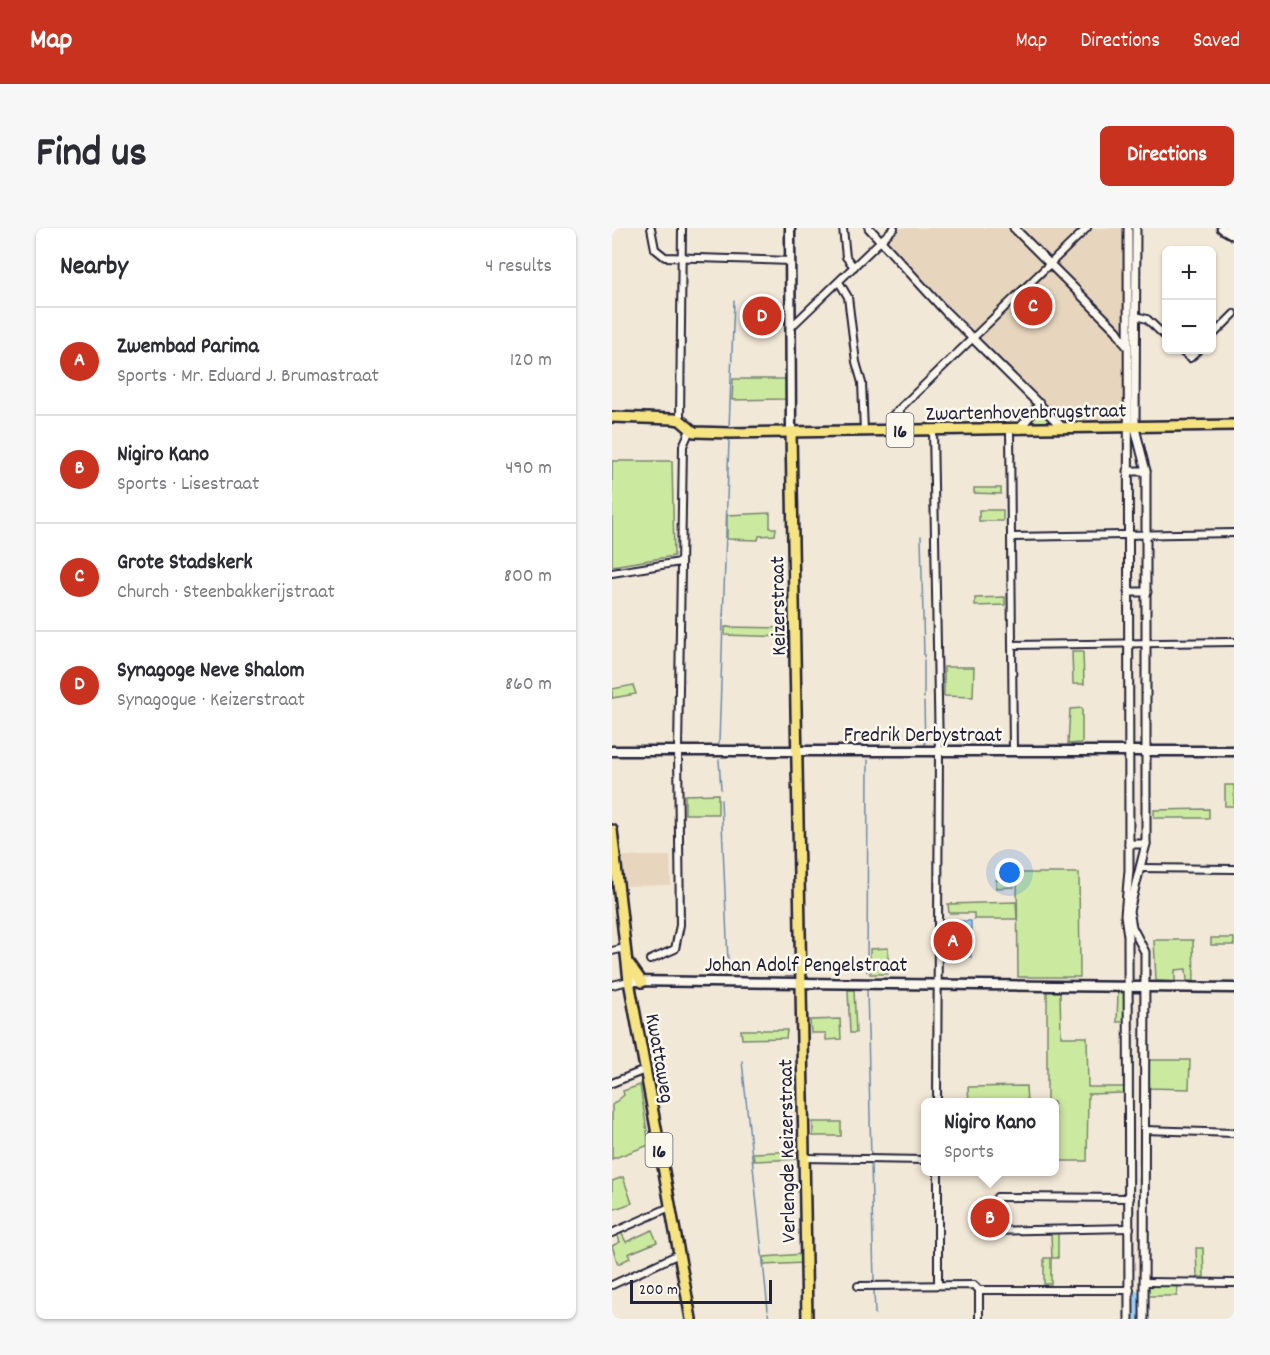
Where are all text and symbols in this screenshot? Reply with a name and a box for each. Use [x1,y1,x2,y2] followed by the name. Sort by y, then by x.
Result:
[30,22,72,62] text: Map
[1016,27,1047,57] text: Map
[1080,27,1160,57] text: Directions
[1193,27,1240,57] text: Saved
[36,126,147,186] text: Find us
[1100,126,1234,186] button: Directions
[1162,246,1216,354] map controls
[1162,246,1216,300] button: +
[60,249,128,286] text: Nearby
[485,253,552,281] text: 4 results
[1014,284,1052,328] pin: C
[742,294,782,338] pin: D
[1162,300,1216,354] button: −
[117,332,259,363] text: Zwembad Parima
[74,347,85,375] text: A
[510,347,552,375] text: 120 m
[117,363,379,391] text: Sports · Mr. Eduard J. Brumastraat
[925,397,1127,431] street label: Zwartenhovenbrugstraat
[886,413,914,447] road number: 16
[117,440,209,471] text: Nigiro Kano
[75,455,84,483] text: B
[505,455,552,483] text: 490 m
[117,471,259,499] text: Sports · Lisestraat
[117,548,253,579] text: Grote Stadskerk
[764,556,796,656] street label: Keizerstraat
[75,563,84,591] text: C
[504,563,552,591] text: 800 m
[117,579,335,607] text: Church · Steenbakkerijstraat
[117,656,305,687] text: Synagoge Neve Shalom
[74,671,85,699] text: D
[505,671,552,699] text: 860 m
[117,687,305,715] text: Synagogue · Keizerstraat
[844,722,1003,752] street label: Fredrik Derbystraat
[995,858,1024,887] your location
[934,918,972,964] pin: A
[705,952,908,982] street label: Johan Adolf Pengelstraat
[635,1011,681,1106] street label: Kwattaweg
[772,1059,806,1243] street label: Verlengde Keizerstraat
[921,1098,1059,1176] popup
[944,1108,1036,1139] text: Nigiro Kano
[646,1133,672,1167] road number: 16
[944,1139,994,1167] text: Sports
[970,1196,1010,1240] pin: B
[630,1277,772,1304] scale bar
[639,1279,678,1302] text: 200 m

